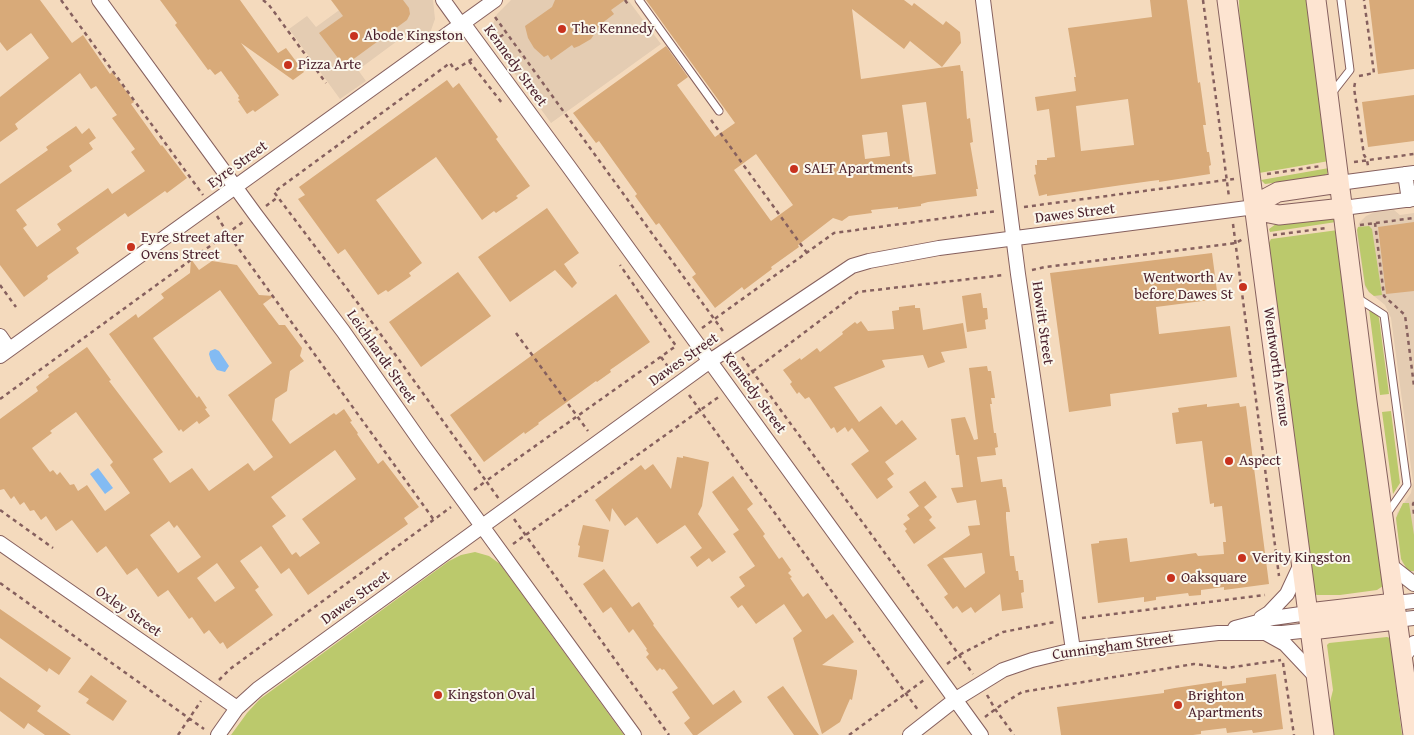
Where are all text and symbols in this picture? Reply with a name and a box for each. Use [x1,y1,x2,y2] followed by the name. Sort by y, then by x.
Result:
[572,20,654,38] place label: The Kennedy
[479,22,551,110] street label: Kennedy Street
[556,23,568,35] marker: The Kennedy
[364,27,463,45] place label: Abode Kingston
[348,30,360,42] marker: Abode Kingston
[298,56,361,74] place label: Pizza Arte
[282,59,294,71] marker: Pizza Arte
[205,137,271,193] street label: Eyre Street
[804,160,913,178] place label: SALT Apartments
[788,163,800,175] marker: SALT Apartments
[1034,200,1116,228] street label: Dawes Street
[141,229,244,264] place label: Eyre Street after Ovens Street
[125,241,137,253] marker: Eyre Street after Ovens Street
[1134,269,1233,304] place label: Wentworth Av before Dawes St
[1027,280,1057,366] street label: Howitt Street
[1237,281,1249,293] marker: Wentworth Av before Dawes St
[1259,306,1293,428] street label: Wentworth Avenue
[342,307,420,407] street label: Leichhardt Street
[646,330,722,390] street label: Dawes Street
[718,349,790,437] street label: Kennedy Street
[1239,452,1281,470] place label: Aspect
[1223,455,1235,467] marker: Aspect
[1252,549,1351,567] place label: Verity Kingston
[1236,552,1248,564] marker: Verity Kingston
[318,567,394,629] street label: Dawes Street
[1181,569,1247,587] place label: Oaksquare
[1165,572,1177,584] marker: Oaksquare
[91,583,165,641] street label: Oxley Street
[1051,630,1175,664] street label: Cunningham Street
[448,686,535,704] place label: Kingston Oval
[1188,687,1263,722] place label: Brighton Apartments
[432,689,444,701] marker: Kingston Oval
[1172,699,1184,711] marker: Brighton Apartments

